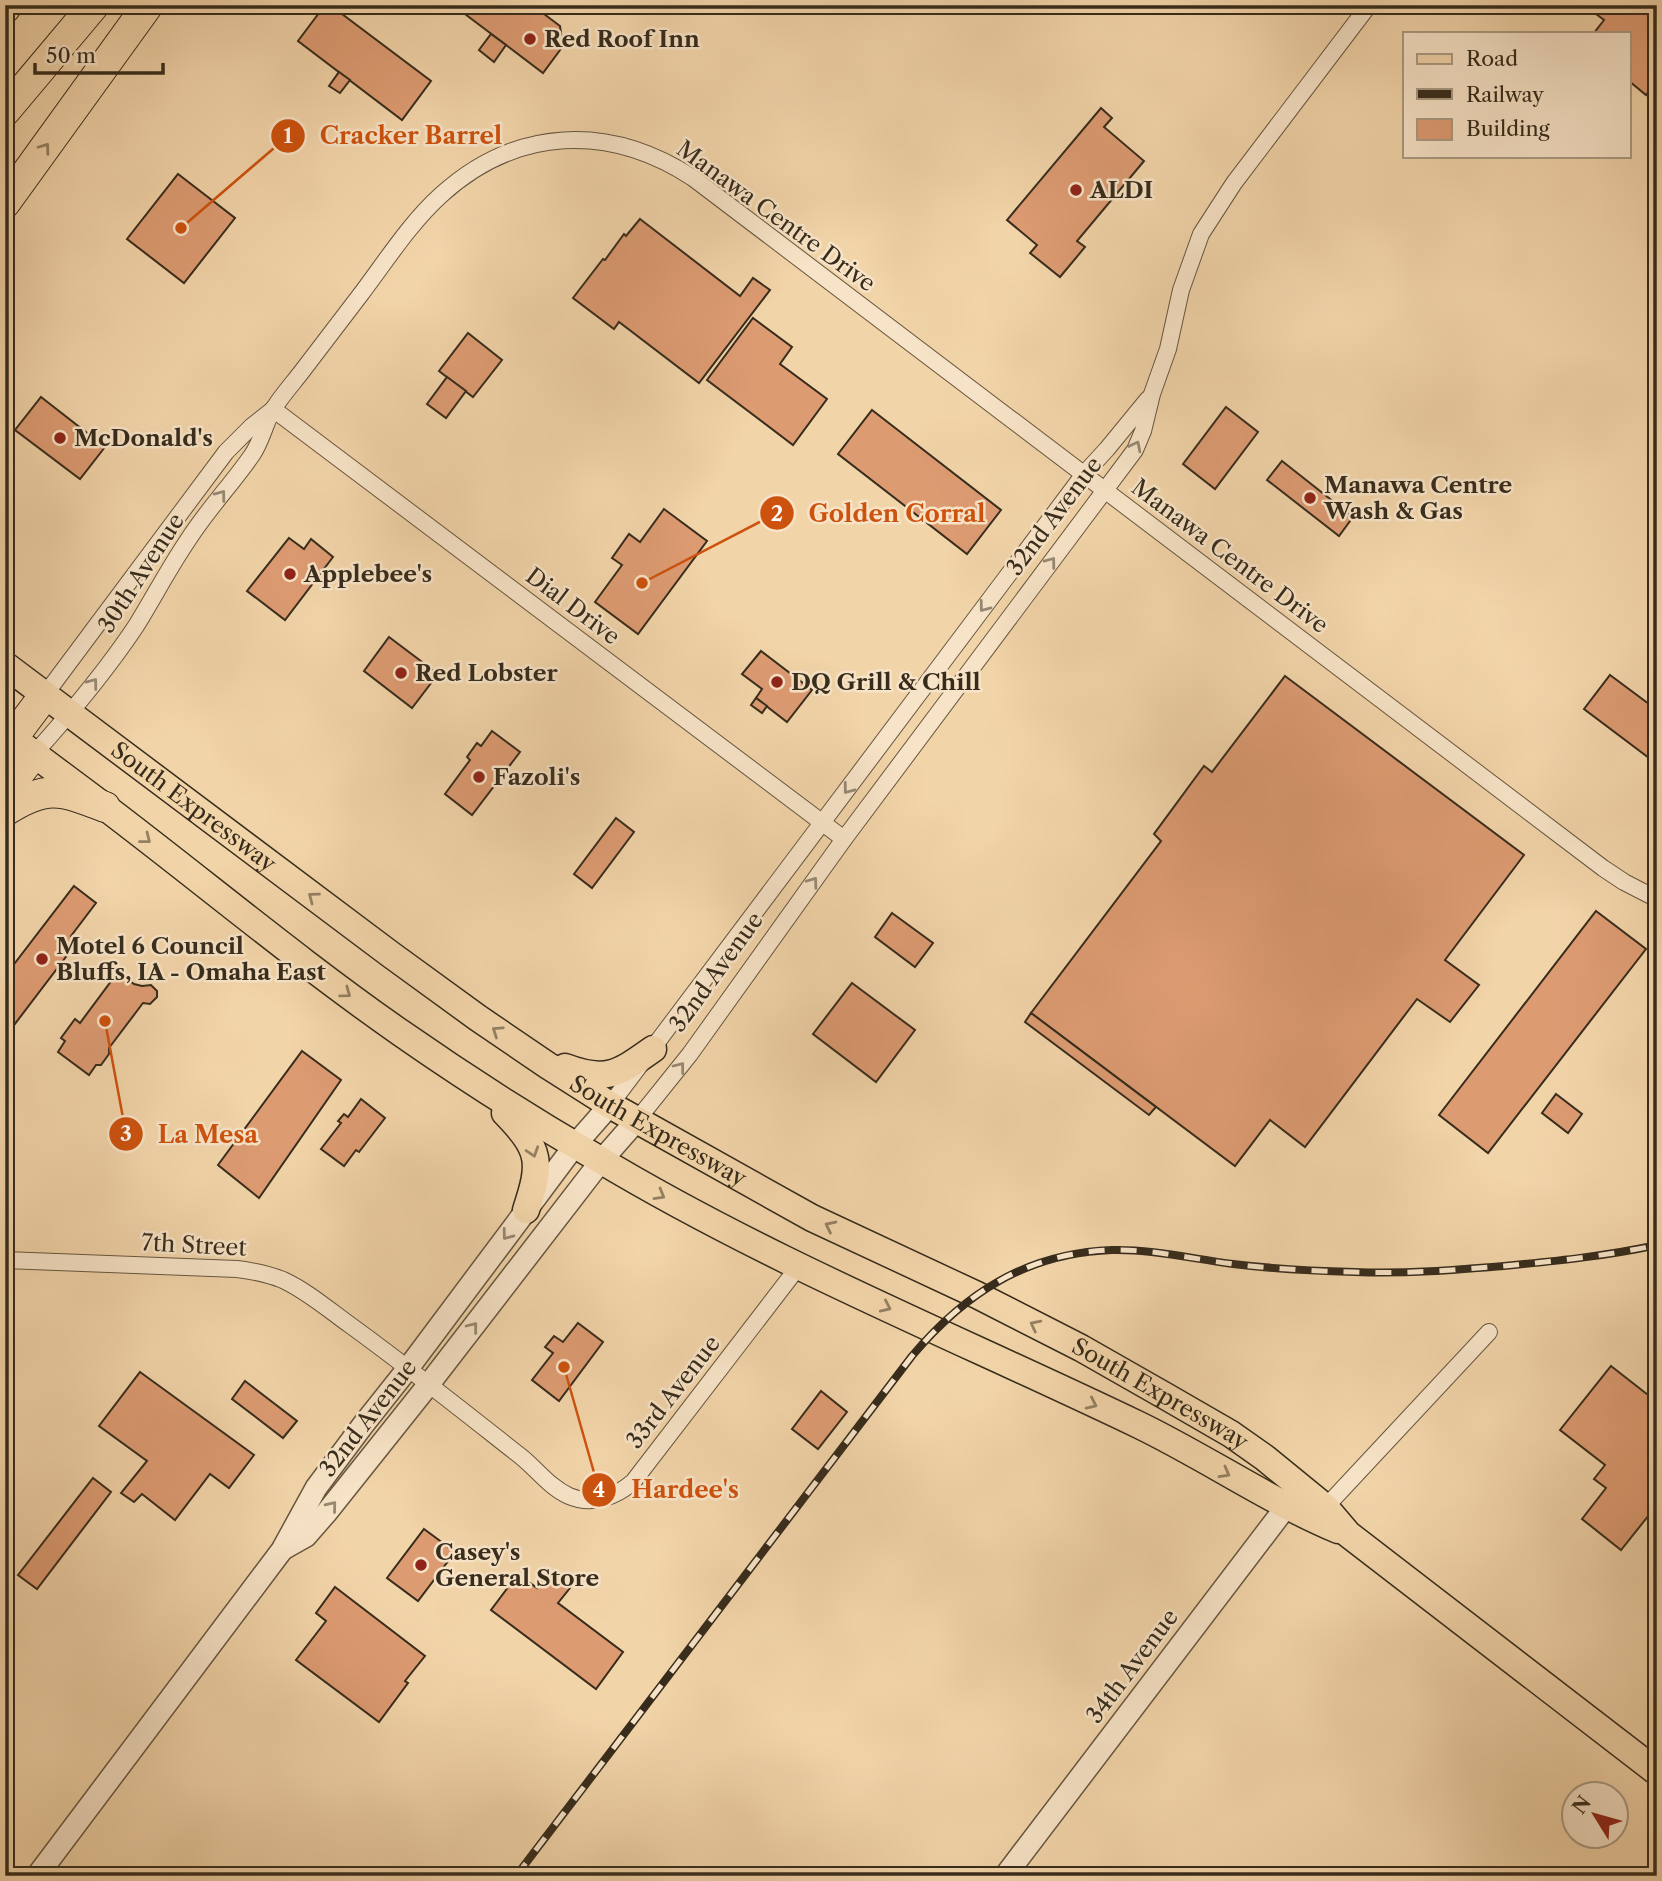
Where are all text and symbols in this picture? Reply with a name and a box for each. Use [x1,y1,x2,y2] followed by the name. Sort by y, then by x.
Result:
[544,25,700,53] place label: Red Roof Inn
[522,31,538,47] marker: Red Roof Inn
[35,32,163,76] scale bar
[1403,32,1630,158] legend
[46,43,96,68] text: 50 m
[1466,46,1518,71] text: Road
[1466,82,1544,107] text: Railway
[270,113,516,158] callout: Cracker Barrel
[1466,116,1551,141] text: Building
[320,121,502,150] text: Cracker Barrel
[283,123,293,148] text: 1
[671,135,881,297] street label: Manawa Centre Drive
[37,143,49,156] one-way arrow
[1089,176,1153,204] place label: ALDI
[1068,182,1084,198] marker: ALDI
[74,424,213,452] place label: McDonald's
[52,430,68,446] marker: McDonald's
[1128,440,1142,453] one-way arrow
[1000,451,1108,581] street label: 32nd Avenue
[1323,471,1512,525] place label: Manawa Centre Wash & Gas
[1126,473,1334,639] street label: Manawa Centre Drive
[213,490,226,503] one-way arrow
[1302,490,1318,506] marker: Manawa Centre Wash & Gas
[760,491,1000,536] callout: Golden Corral
[808,499,986,528] text: Golden Corral
[771,501,783,526] text: 2
[92,508,190,638] street label: 30th Avenue
[1043,558,1056,570] one-way arrow
[303,560,432,588] place label: Applebee's
[520,562,626,650] street label: Dial Drive
[282,566,298,582] marker: Applebee's
[980,599,993,611] one-way arrow
[415,659,558,687] place label: Red Lobster
[393,665,409,681] marker: Red Lobster
[791,668,981,696] place label: DQ Grill & Chill
[769,674,785,690] marker: DQ Grill & Chill
[85,678,98,691] one-way arrow
[106,736,282,878] street label: South Expressway
[493,763,580,791] place label: Fazoli's
[471,769,487,785] marker: Fazoli's
[843,781,856,793] one-way arrow
[139,831,151,844] one-way arrow
[805,878,817,890] one-way arrow
[309,893,321,905] one-way arrow
[663,907,769,1037] street label: 32nd Avenue
[56,932,327,986] place label: Motel 6 Council Bluffs, IA - Omaha East
[34,951,50,967] marker: Motel 6 Council Bluffs, IA - Omaha East
[338,985,351,997] one-way arrow
[492,1027,505,1039] one-way arrow
[671,1062,684,1074] one-way arrow
[565,1069,752,1193] street label: South Expressway
[108,1112,272,1157] callout: La Mesa
[158,1120,259,1149] text: La Mesa
[120,1121,132,1146] text: 3
[524,1145,539,1157] one-way arrow
[653,1187,665,1200] one-way arrow
[825,1221,837,1235] one-way arrow
[141,1228,247,1262] street label: 7th Street
[503,1228,515,1240] one-way arrow
[878,1299,891,1313] one-way arrow
[1030,1319,1042,1333] one-way arrow
[464,1322,477,1335] one-way arrow
[620,1330,726,1454] street label: 33rd Avenue
[1067,1332,1254,1456] street label: South Expressway
[313,1354,423,1482] street label: 32nd Avenue
[1084,1395,1097,1409] one-way arrow
[1218,1464,1231,1478] one-way arrow
[582,1467,753,1512] callout: Hardee's
[631,1475,739,1504] text: Hardee's
[593,1477,605,1502] text: 4
[324,1501,336,1514] one-way arrow
[435,1538,600,1592] place label: Casey's General Store
[413,1557,429,1573] marker: Casey's General Store
[1080,1603,1184,1729] street label: 34th Avenue
[1560,1780,1630,1850] north arrow
[1568,1792,1596,1819] text: N

